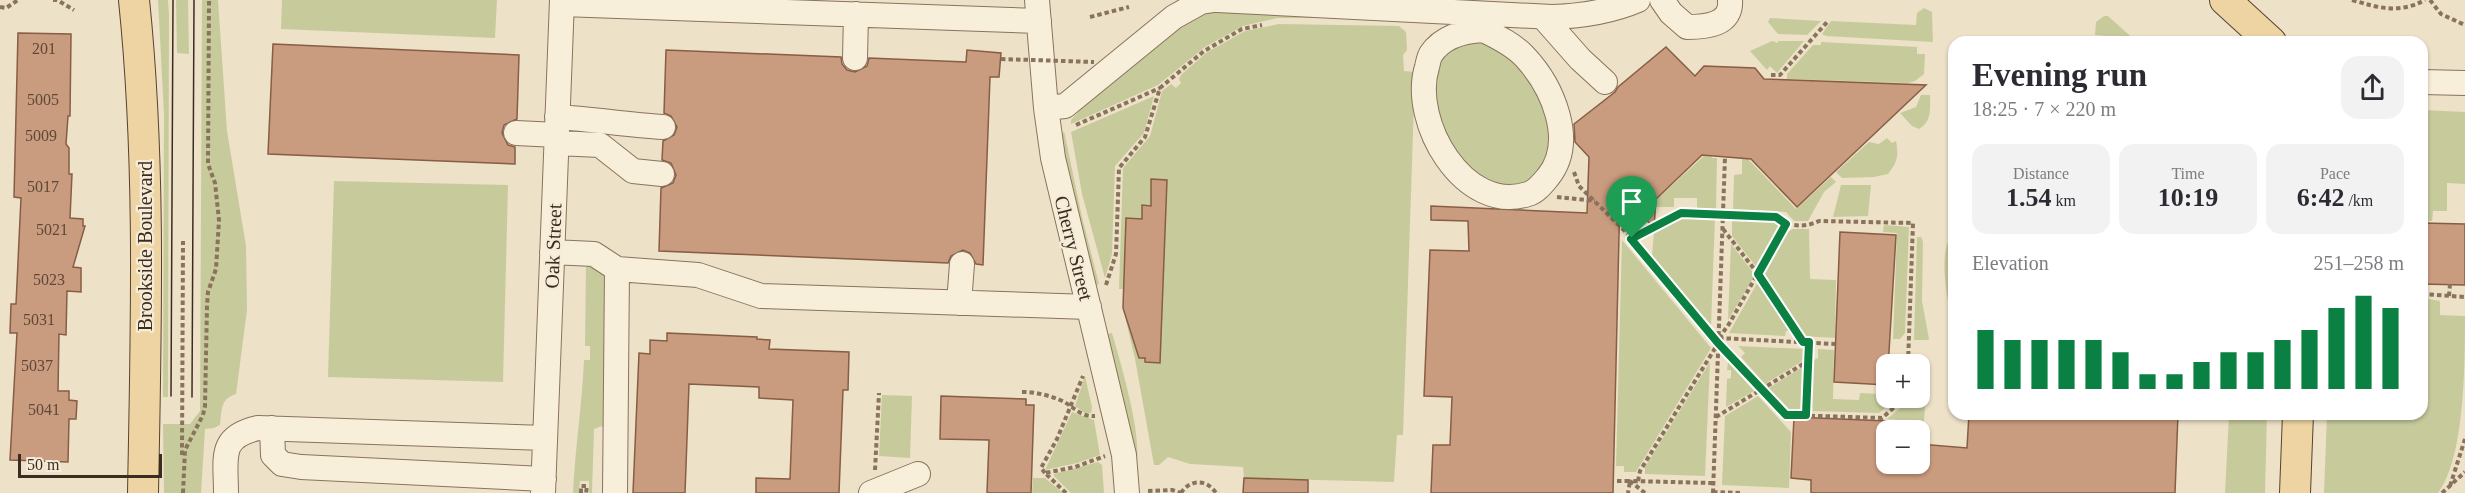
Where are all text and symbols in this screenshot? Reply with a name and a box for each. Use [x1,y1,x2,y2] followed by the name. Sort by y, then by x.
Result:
[32,40,56,57] house number: 201
[2341,56,2404,119] button: share
[1972,57,2147,93] text: Evening run
[27,91,59,108] house number: 5005
[1972,98,2116,120] text: 18:25 · 7 × 220 m
[25,127,57,144] house number: 5009
[134,161,156,331] street label: Brookside Boulevard
[2013,165,2069,182] text: Distance
[2171,165,2205,182] text: Time
[2320,165,2350,182] text: Pace
[1606,176,1657,238] pin
[27,178,59,195] house number: 5017
[2006,183,2052,212] text: 1.54
[2158,183,2218,212] text: 10:19
[2297,183,2344,212] text: 6:42
[1615,185,1648,218] icon: arrive
[2052,192,2076,209] text: km
[2344,192,2373,209] text: /km
[1049,193,1098,303] street label: Cherry Street
[541,203,565,289] street label: Oak Street
[36,221,68,238] house number: 5021
[1972,252,2049,274] text: Elevation
[2313,252,2404,274] text: 251–258 m
[33,271,65,288] house number: 5023
[23,311,55,328] house number: 5031
[1876,354,1930,474] map controls
[1876,354,1930,408] button: +
[21,357,53,374] house number: 5037
[28,401,60,418] house number: 5041
[1876,420,1930,474] button: −
[18,451,162,478] scale bar
[27,456,59,473] text: 50 m

